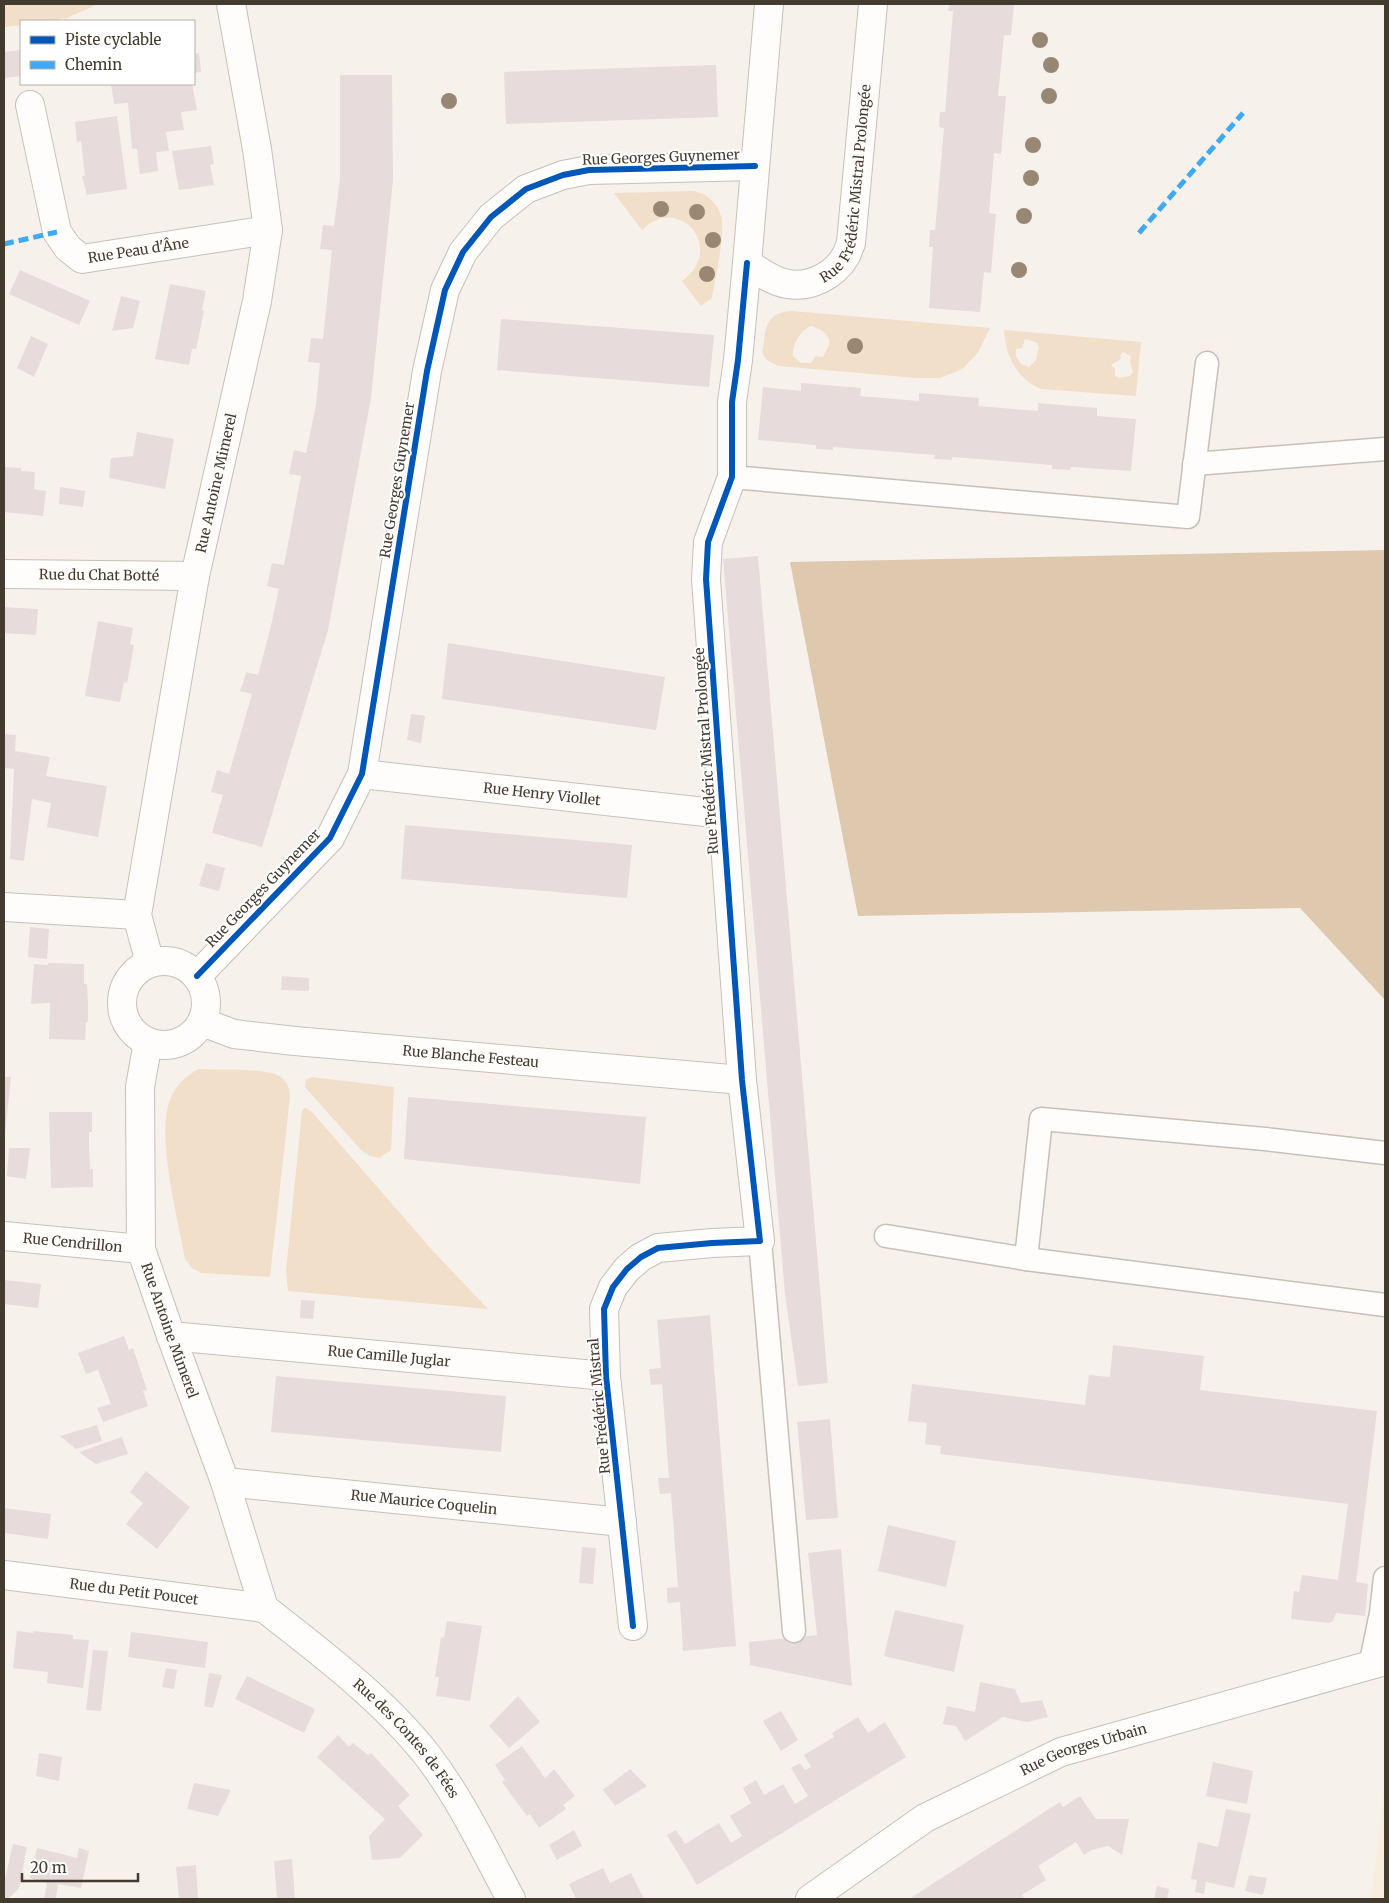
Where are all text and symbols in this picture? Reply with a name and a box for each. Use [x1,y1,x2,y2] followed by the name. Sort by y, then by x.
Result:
[20,20,195,85] legend
[65,30,162,49] text: Piste cyclable
[65,55,122,74] text: Chemin
[816,83,875,287] street label: Rue Frédéric Mistral Prolongée
[582,145,740,169] street label: Rue Georges Guynemer
[86,233,190,267] street label: Rue Peau d'Âne
[376,401,418,559] street label: Rue Georges Guynemer
[191,411,241,555] street label: Rue Antoine Mimerel
[39,565,159,585] street label: Rue du Chat Botté
[690,647,722,855] street label: Rue Frédéric Mistral Prolongée
[482,779,602,809] street label: Rue Henry Viollet
[202,825,324,951] street label: Rue Georges Guynemer
[402,1041,540,1071] street label: Rue Blanche Festeau
[22,1229,123,1256] street label: Rue Cendrillon
[137,1260,202,1401] street label: Rue Antoine Mimerel
[584,1337,614,1475] street label: Rue Frédéric Mistral
[327,1341,451,1371] street label: Rue Camille Juglar
[350,1486,498,1518] street label: Rue Maurice Coquelin
[68,1574,200,1609] street label: Rue du Petit Poucet
[349,1675,463,1802] street label: Rue des Contes de Fées
[1017,1719,1149,1779] street label: Rue Georges Urbain
[22,1850,139,1882] scale bar
[30,1858,67,1877] text: 20 m

